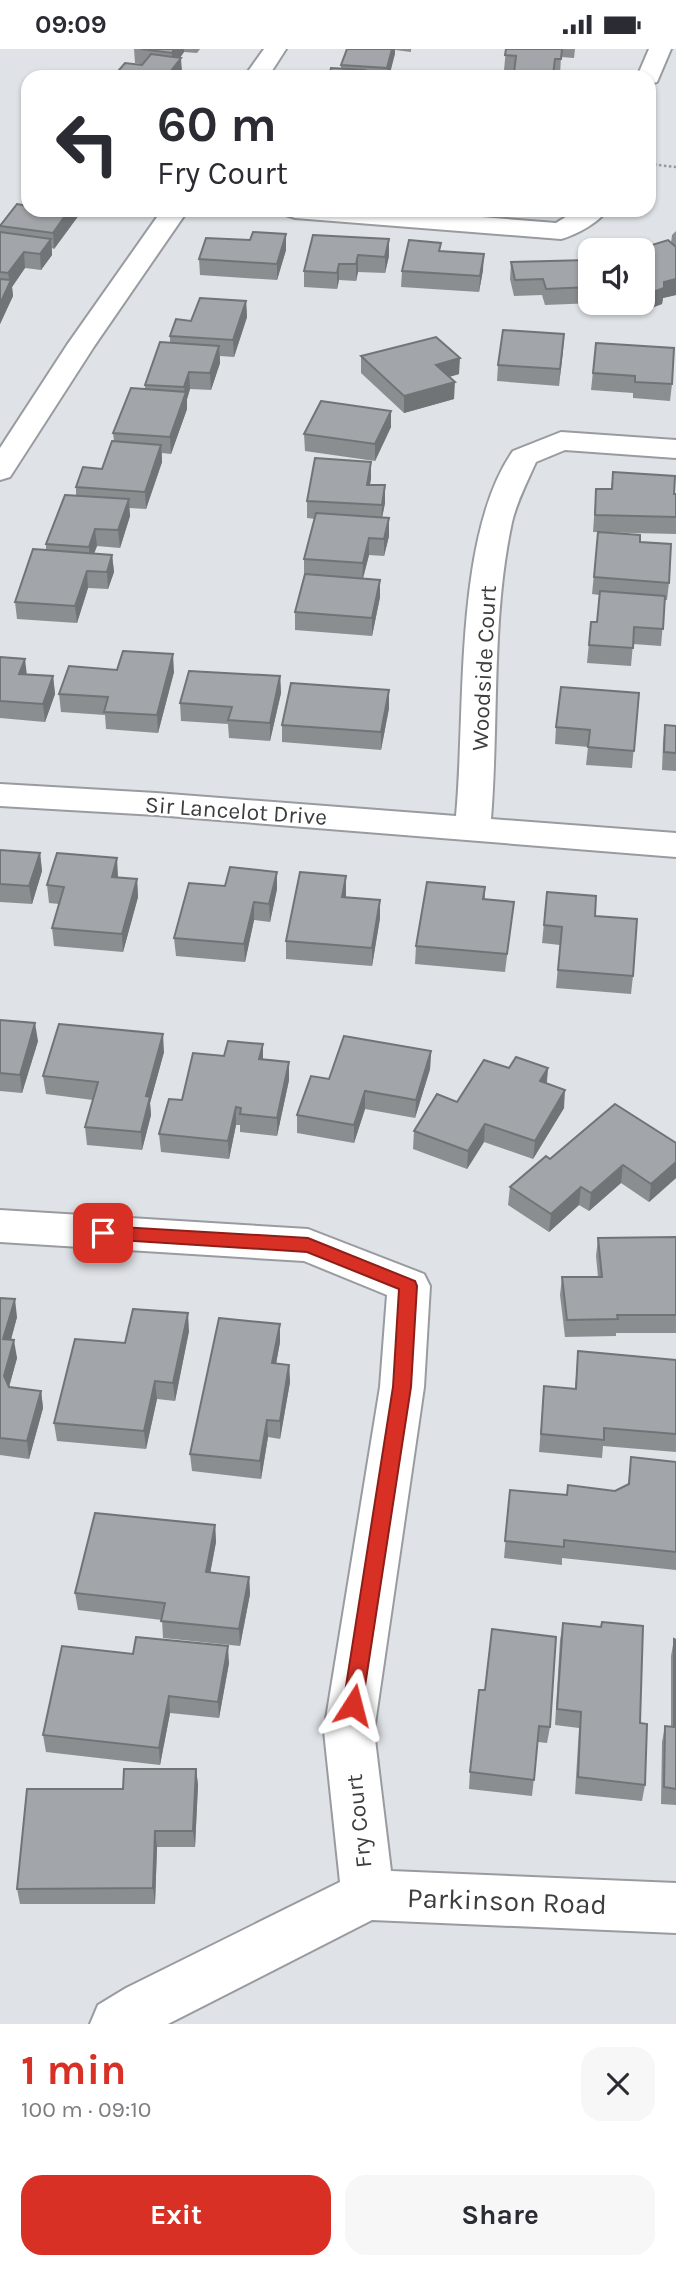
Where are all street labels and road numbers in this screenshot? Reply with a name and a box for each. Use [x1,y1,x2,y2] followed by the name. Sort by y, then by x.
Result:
[466,584,502,752] street label: Woodside Court
[144,791,328,831] street label: Sir Lancelot Drive
[341,1772,377,1869] street label: Fry Court
[406,1881,608,1921] street label: Parkinson Road

